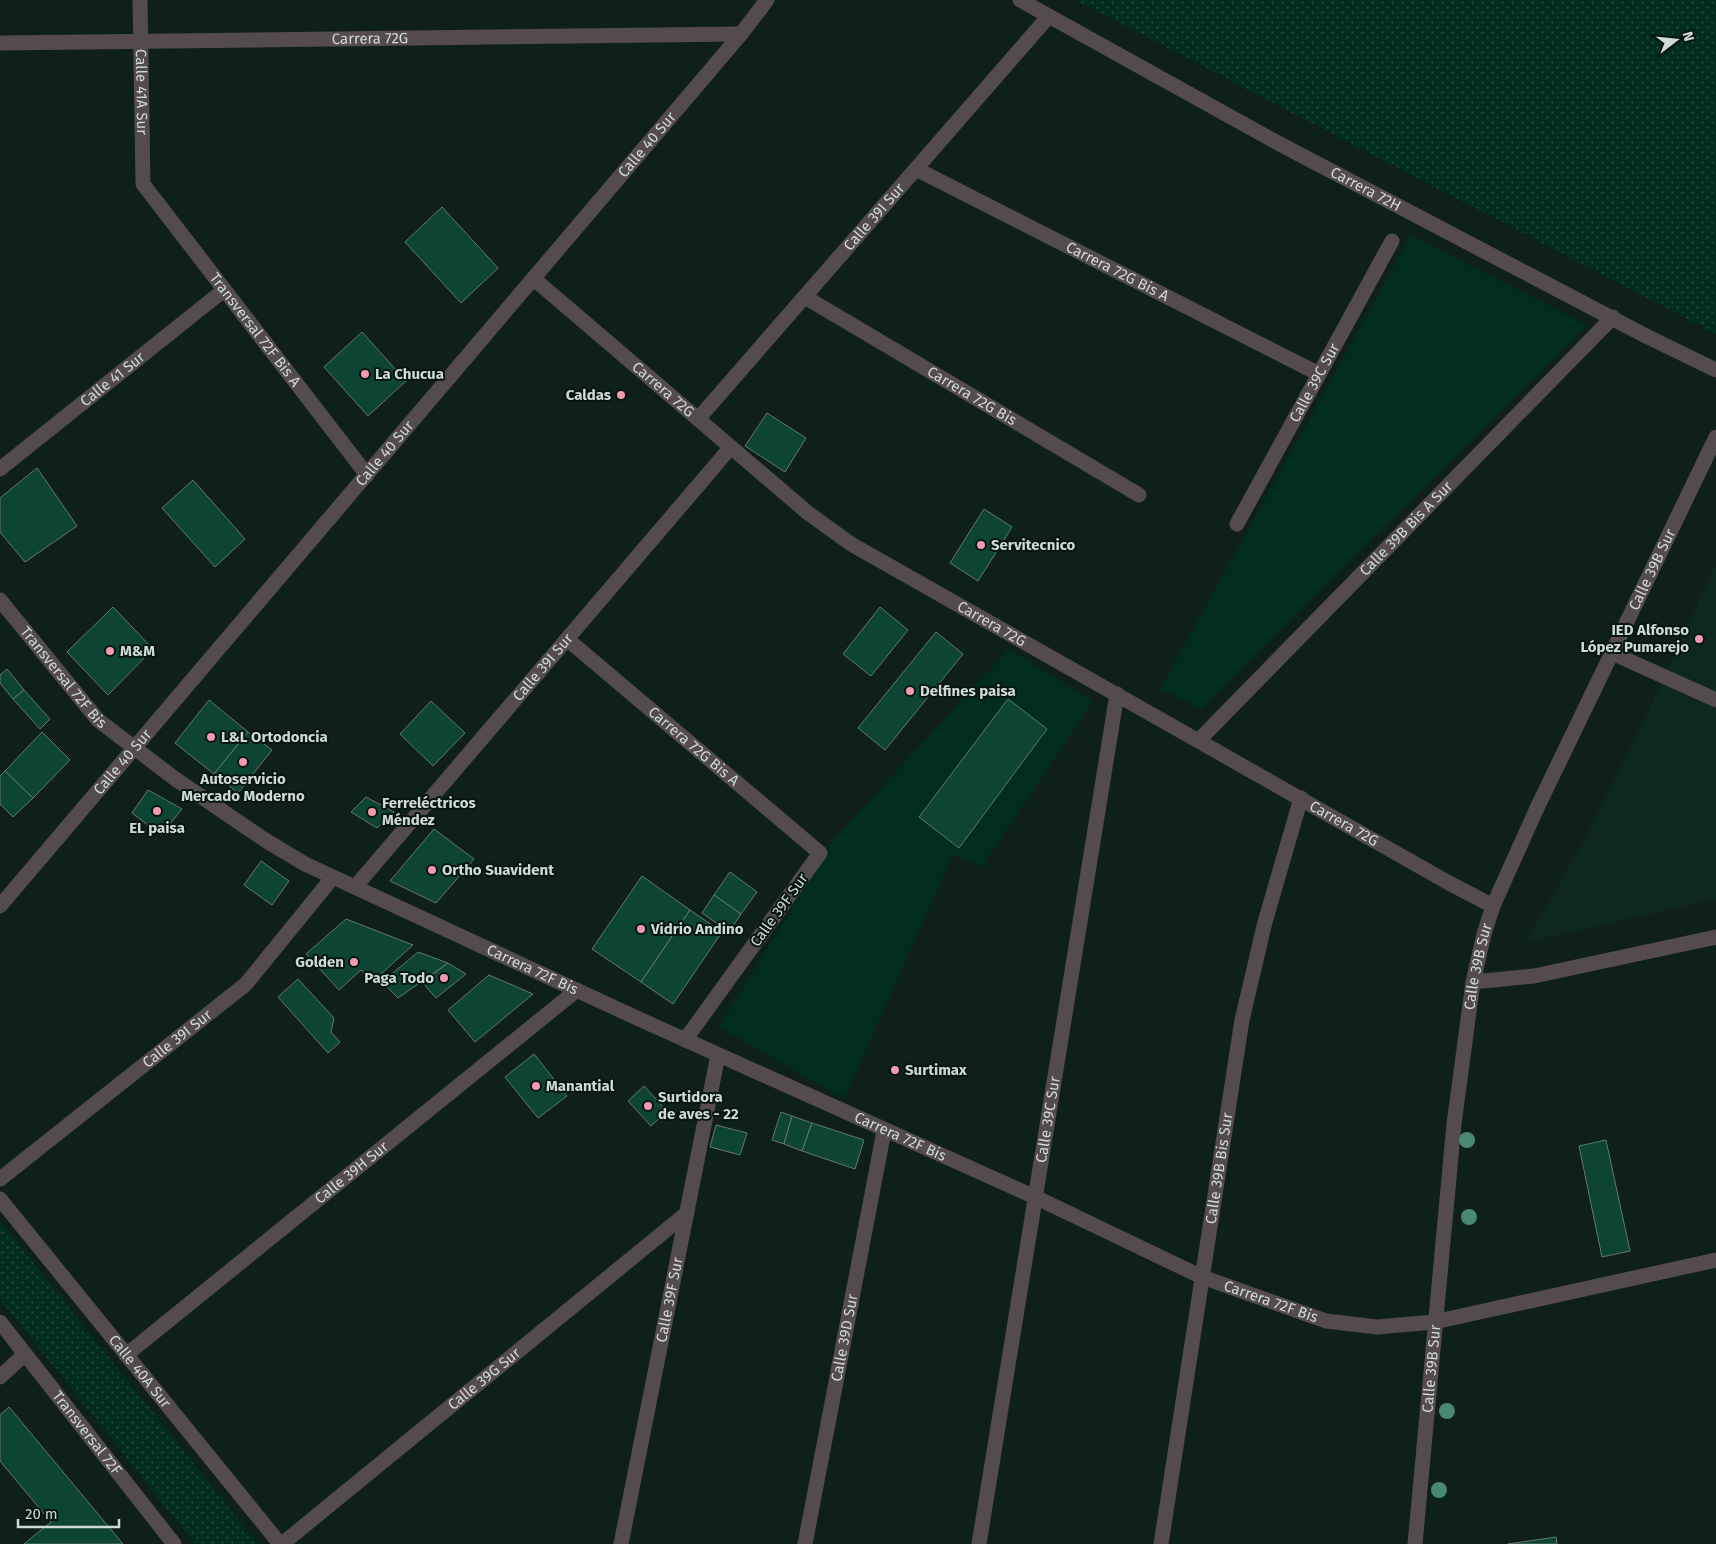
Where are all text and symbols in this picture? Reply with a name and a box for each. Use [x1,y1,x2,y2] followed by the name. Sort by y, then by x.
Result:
[1651,15,1701,65] north arrow
[332,29,408,48] street label: Carrera 72G
[1679,30,1697,43] text: N
[132,49,151,135] street label: Calle 41A Sur
[614,108,680,181] street label: Calle 40 Sur
[1327,163,1404,215] street label: Carrera 72H
[840,179,908,254] street label: Calle 39I Sur
[1063,238,1172,305] street label: Carrera 72G Bis A
[206,269,305,391] street label: Transversal 72F Bis A
[1285,340,1343,425] street label: Calle 39C Sur
[77,348,149,410] street label: Calle 41 Sur
[628,358,698,421] street label: Carrera 72G
[924,363,1020,429] street label: Carrera 72G Bis
[375,365,444,383] place label: La Chucua
[359,368,371,380] marker: La Chucua
[566,386,611,404] place label: Caldas
[615,389,627,401] marker: Caldas
[352,417,418,490] street label: Calle 40 Sur
[1356,477,1456,579] street label: Calle 39B Bis A Sur
[1625,526,1679,613] street label: Calle 39B Sur
[991,536,1076,554] place label: Servitecnico
[975,539,987,551] marker: Servitecnico
[954,597,1029,650] street label: Carrera 72G
[1580,621,1689,656] place label: IED Alfonso López Pumarejo
[16,623,110,732] street label: Transversal 72F Bis
[509,630,577,705] street label: Calle 39I Sur
[1693,633,1705,645] marker: IED Alfonso López Pumarejo
[120,642,155,660] place label: M&M
[104,645,116,657] marker: M&M
[920,682,1016,700] place label: Delfines paisa
[904,685,916,697] marker: Delfines paisa
[645,703,743,790] street label: Carrera 72G Bis A
[90,725,155,798] street label: Calle 40 Sur
[221,728,328,746] place label: L&L Ortodoncia
[205,731,217,743] marker: L&L Ortodoncia
[237,756,249,768] marker: Autoservicio Mercado Moderno
[181,770,305,805] place label: Autoservicio Mercado Moderno
[382,794,476,829] place label: Ferreléctricos Méndez
[1306,797,1382,850] street label: Carrera 72G
[151,805,163,817] marker: EL paisa
[366,806,378,818] marker: Ferreléctricos Méndez
[129,819,185,837] place label: EL paisa
[442,861,554,879] place label: Ortho Suavident
[426,864,438,876] marker: Ortho Suavident
[746,870,812,950] street label: Calle 39F Sur
[650,920,744,938] place label: Vidrio Andino
[1460,921,1496,1011] street label: Calle 39B Sur
[635,923,647,935] marker: Vidrio Andino
[484,941,581,998] street label: Carrera 72F Bis
[295,953,344,971] place label: Golden
[348,956,360,968] marker: Golden
[364,969,434,987] place label: Paga Todo
[438,972,450,984] marker: Paga Todo
[139,1005,216,1072] street label: Calle 39I Sur
[905,1061,967,1079] place label: Surtimax
[889,1064,901,1076] marker: Surtimax
[1032,1075,1064,1164] street label: Calle 39C Sur
[546,1077,615,1095] place label: Manantial
[530,1080,542,1092] marker: Manantial
[658,1088,739,1123] place label: Surtidora de aves - 22
[642,1100,654,1112] marker: Surtidora de aves - 22
[852,1108,949,1165] street label: Carrera 72F Bis
[1202,1111,1237,1225] street label: Calle 39B Bis Sur
[311,1137,392,1208] street label: Calle 39H Sur
[652,1255,687,1344] street label: Calle 39F Sur
[1221,1276,1321,1326] street label: Carrera 72F Bis
[827,1292,862,1383] street label: Calle 39D Sur
[1418,1324,1444,1414] street label: Calle 39B Sur
[105,1331,175,1412] street label: Calle 40A Sur
[444,1344,524,1414] street label: Calle 39G Sur
[48,1387,126,1479] street label: Transversal 72F
[18,1496,119,1528] scale bar
[25,1505,58,1523] text: 20 m

